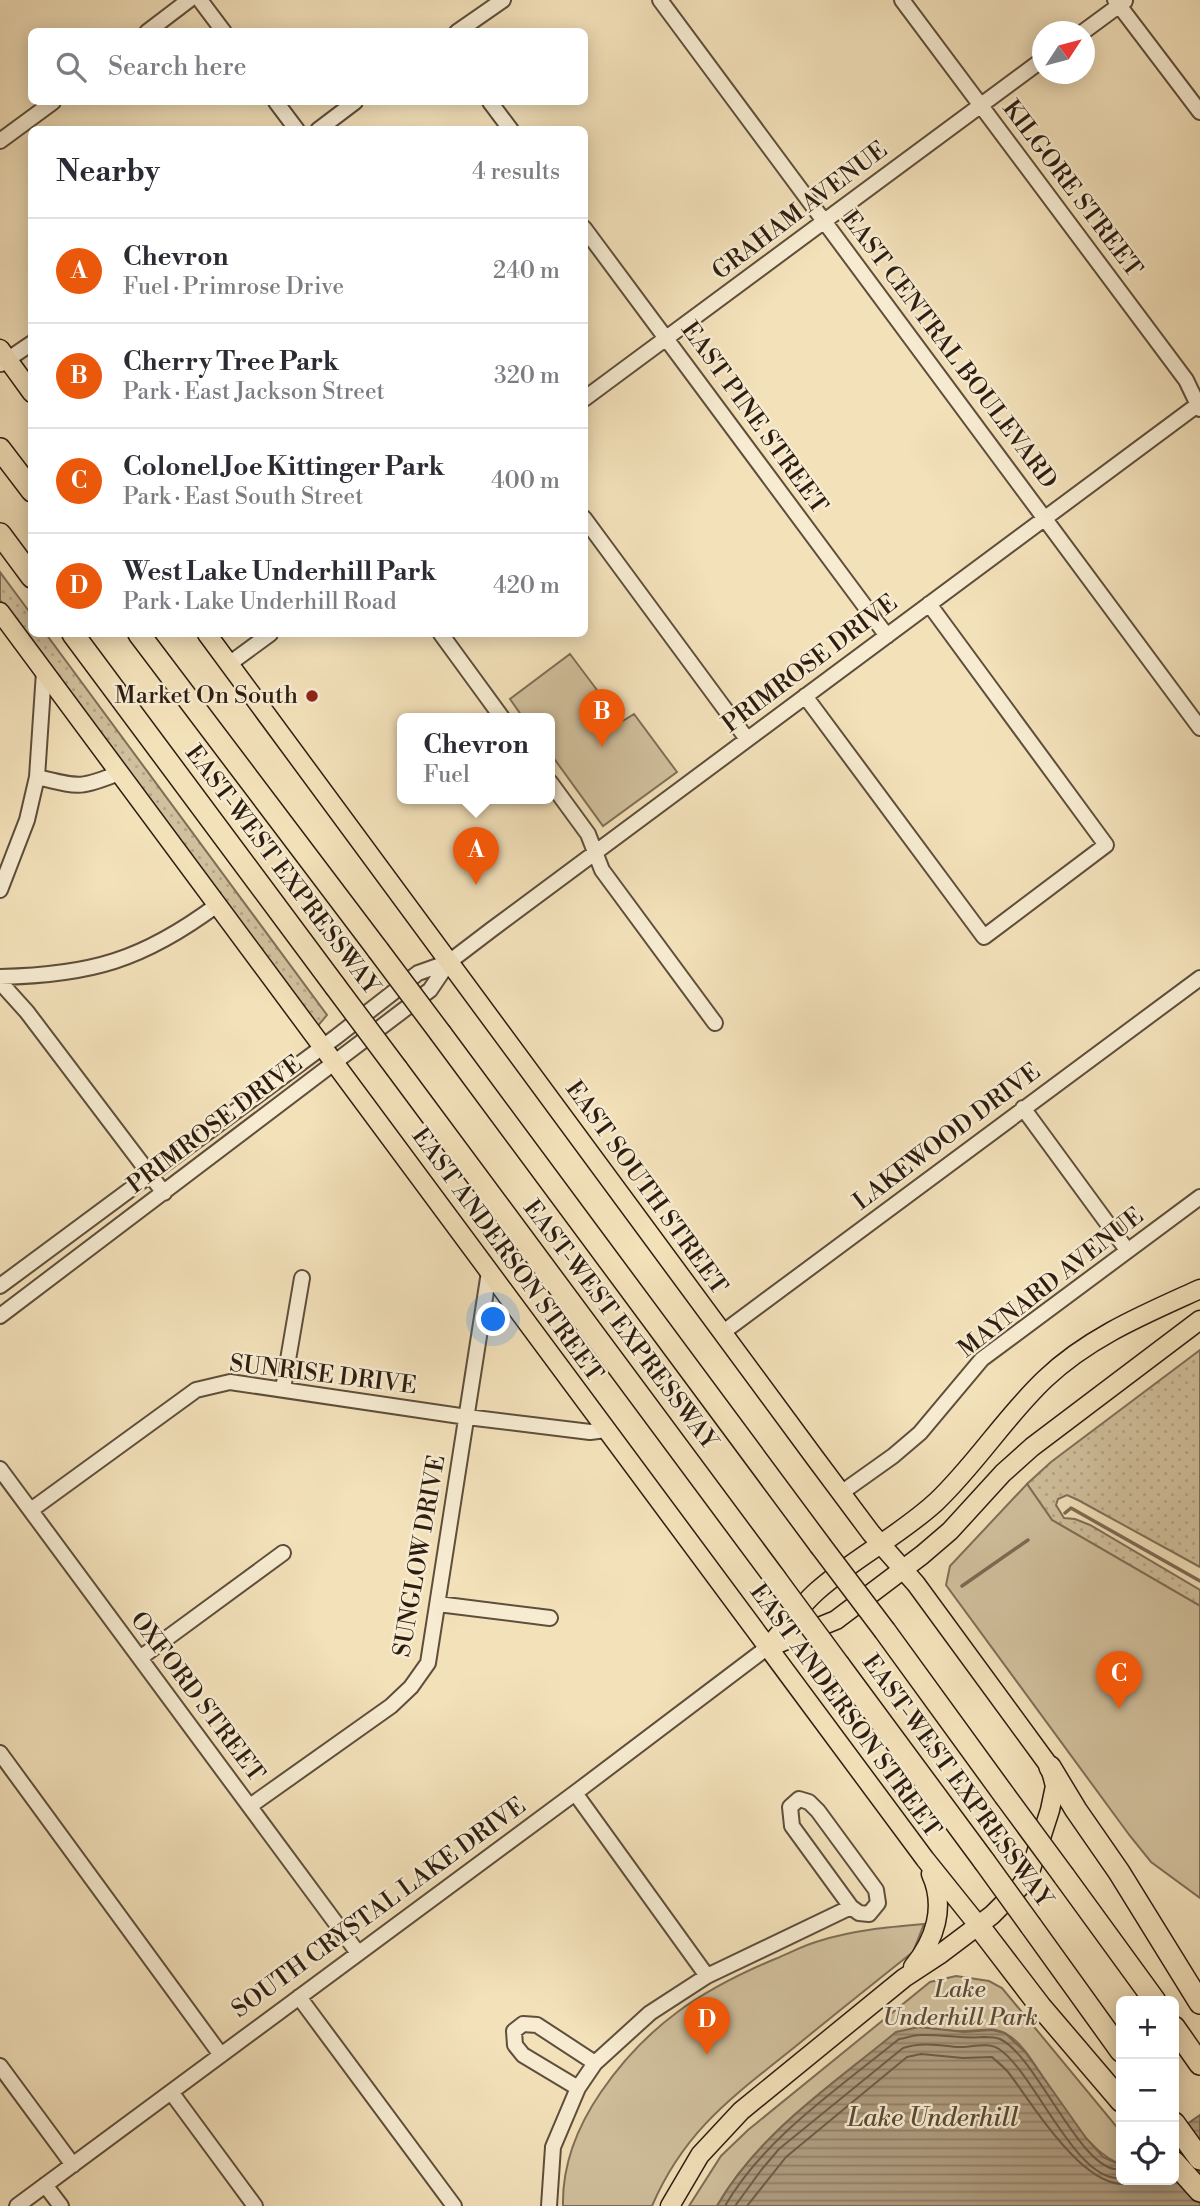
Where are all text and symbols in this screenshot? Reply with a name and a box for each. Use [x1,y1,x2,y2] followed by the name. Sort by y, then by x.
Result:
[1032,21,1095,84] north arrow
[28,28,588,105] search box
[52,48,90,86] icon: search
[108,51,247,83] text: Search here
[996,95,1148,283] street label: KILGORE STREET
[706,135,894,287] street label: GRAHAM AVENUE
[56,153,160,191] text: Nearby
[472,158,560,186] text: 4 results
[835,205,1063,495] street label: EAST CENTRAL BOULEVARD
[123,241,229,273] text: Chevron
[71,257,87,285] text: A
[493,257,560,285] text: 240 m
[123,273,344,301] text: Fuel · Primrose Drive
[674,316,834,520] street label: EAST PINE STREET
[123,346,339,378] text: Cherry Tree Park
[70,362,88,390] text: B
[494,362,560,390] text: 320 m
[123,378,385,406] text: Park · East Jackson Street
[123,451,445,483] text: Colonel Joe Kittinger Park
[71,467,87,495] text: C
[491,467,560,495] text: 400 m
[123,483,363,511] text: Park · East South Street
[123,556,436,588] text: West Lake Underhill Park
[70,572,88,600] text: D
[493,572,560,600] text: 420 m
[123,588,397,616] text: Park · Lake Underhill Road
[716,588,904,740] street label: PRIMROSE DRIVE
[115,681,298,711] place label: Market On South
[304,688,320,704] marker: Market On South
[579,689,625,747] pin: B
[397,713,555,804] popup
[423,729,529,761] text: Chevron
[178,739,386,1002] street label: EAST-WEST EXPRESSWAY
[423,761,470,789] text: Fuel
[453,827,499,885] pin: A
[121,1049,309,1201] street label: PRIMROSE DRIVE
[848,1057,1046,1217] street label: LAKEWOOD DRIVE
[558,1075,734,1301] street label: EAST SOUTH STREET
[405,1122,609,1388] street label: EAST ANDERSON STREET
[516,1194,724,1457] street label: EAST-WEST EXPRESSWAY
[952,1201,1150,1365] street label: MAYNARD AVENUE
[476,1302,510,1336] your location
[228,1349,418,1401] street label: SUNRISE DRIVE
[387,1453,453,1659] street label: SUNGLOW DRIVE
[743,1578,947,1844] street label: EAST ANDERSON STREET
[123,1606,271,1788] street label: OXFORD STREET
[855,1649,1059,1914] street label: EAST-WEST EXPRESSWAY
[1096,1651,1142,1709] pin: C
[226,1791,532,2025] street label: SOUTH CRYSTAL LAKE DRIVE
[882,1975,1038,2033] park label: Lake Underhill Park
[1116,1996,1179,2185] map controls
[1116,1996,1179,2059] button: +
[684,1997,730,2055] pin: D
[1116,2059,1179,2122] button: −
[847,2102,1019,2134] water label: Lake Underhill
[1116,2122,1179,2185] button: locate

